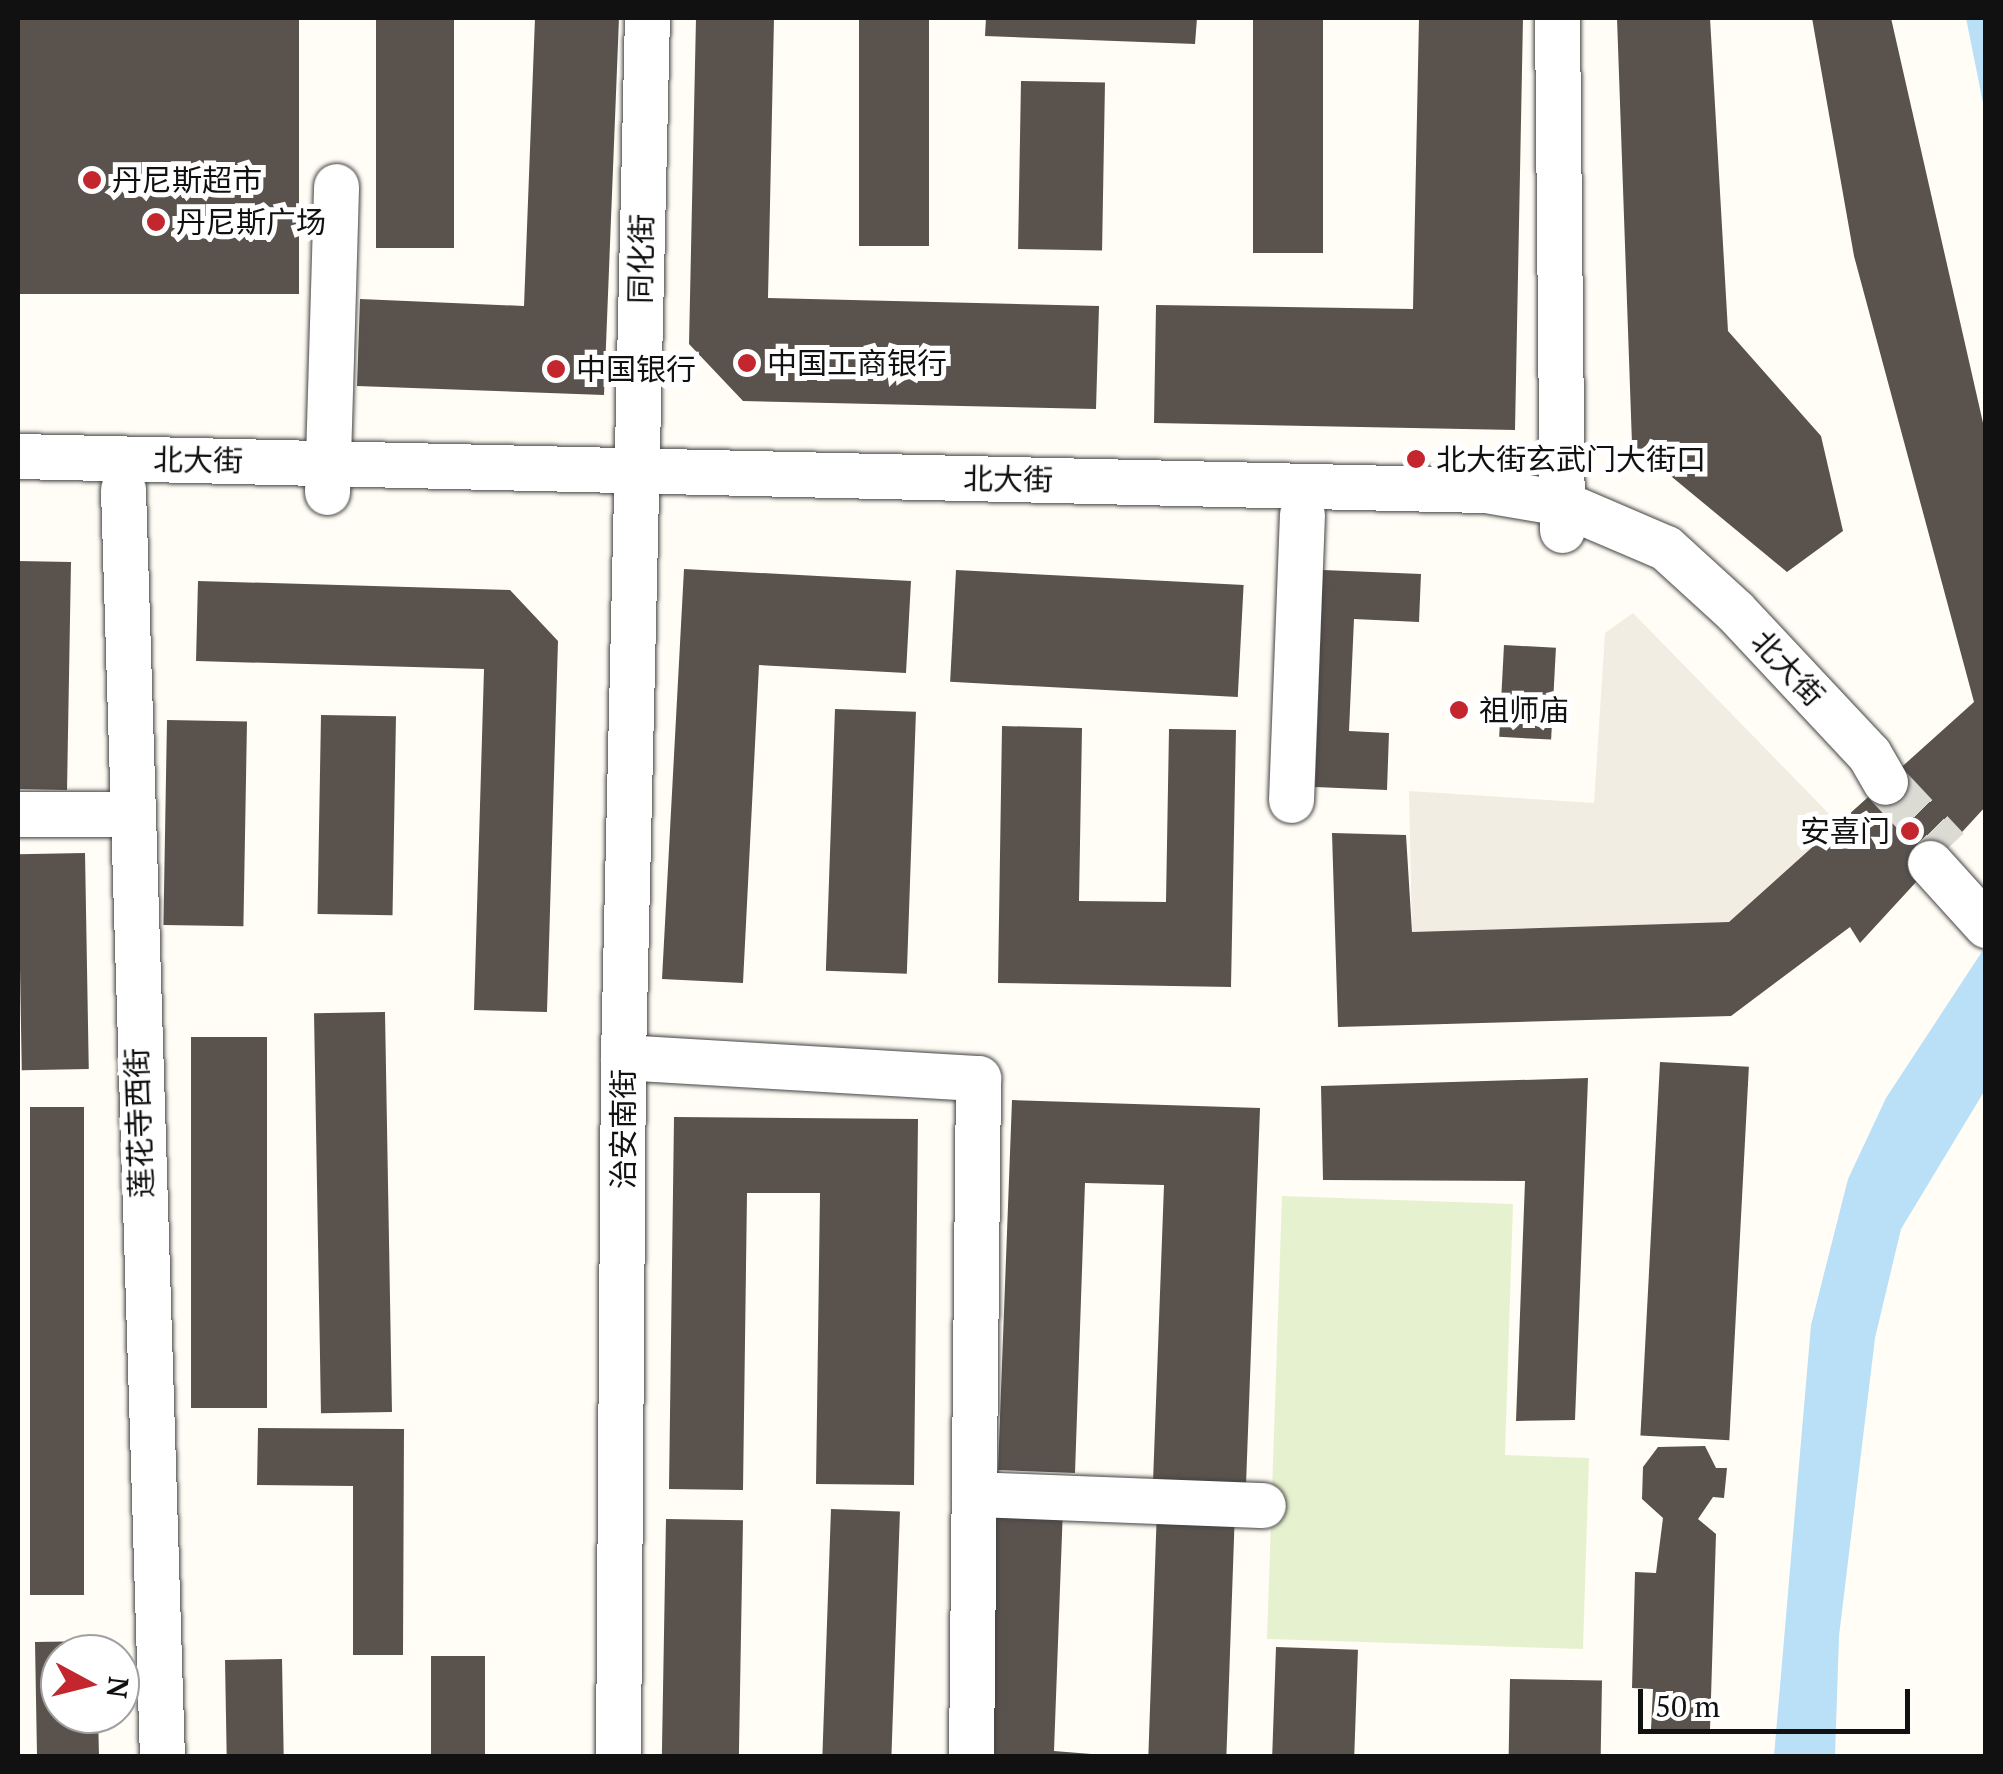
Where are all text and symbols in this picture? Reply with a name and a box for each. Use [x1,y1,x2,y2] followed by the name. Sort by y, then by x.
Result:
[112,162,262,198] place label: 丹尼斯超市
[81,169,103,191] marker: 丹尼斯超市
[176,204,326,240] place label: 丹尼斯广场
[145,211,167,233] marker: 丹尼斯广场
[622,214,660,304] street label: 同化街
[767,345,947,381] place label: 中国工商银行
[576,351,696,387] place label: 中国银行
[736,352,758,374] marker: 中国工商银行
[545,358,567,380] marker: 中国银行
[153,441,243,479] street label: 北大街
[1436,441,1706,477] place label: 北大街玄武门大街口
[1405,448,1427,470] marker: 北大街玄武门大街口
[963,460,1053,498] street label: 北大街
[1744,623,1832,713] street label: 北大街
[1479,692,1569,728] place label: 祖师庙
[1448,699,1470,721] marker: 祖师庙
[1800,813,1890,849] place label: 安喜门
[1899,820,1921,842] marker: 安喜门
[118,1047,160,1199] street label: 莲花寺西街
[605,1069,641,1189] street label: 治安南街
[40,1634,140,1734] north arrow
[1643,1669,1916,1731] scale bar
[99,1675,138,1700] text: N
[1655,1686,1720,1726] text: 50 m

